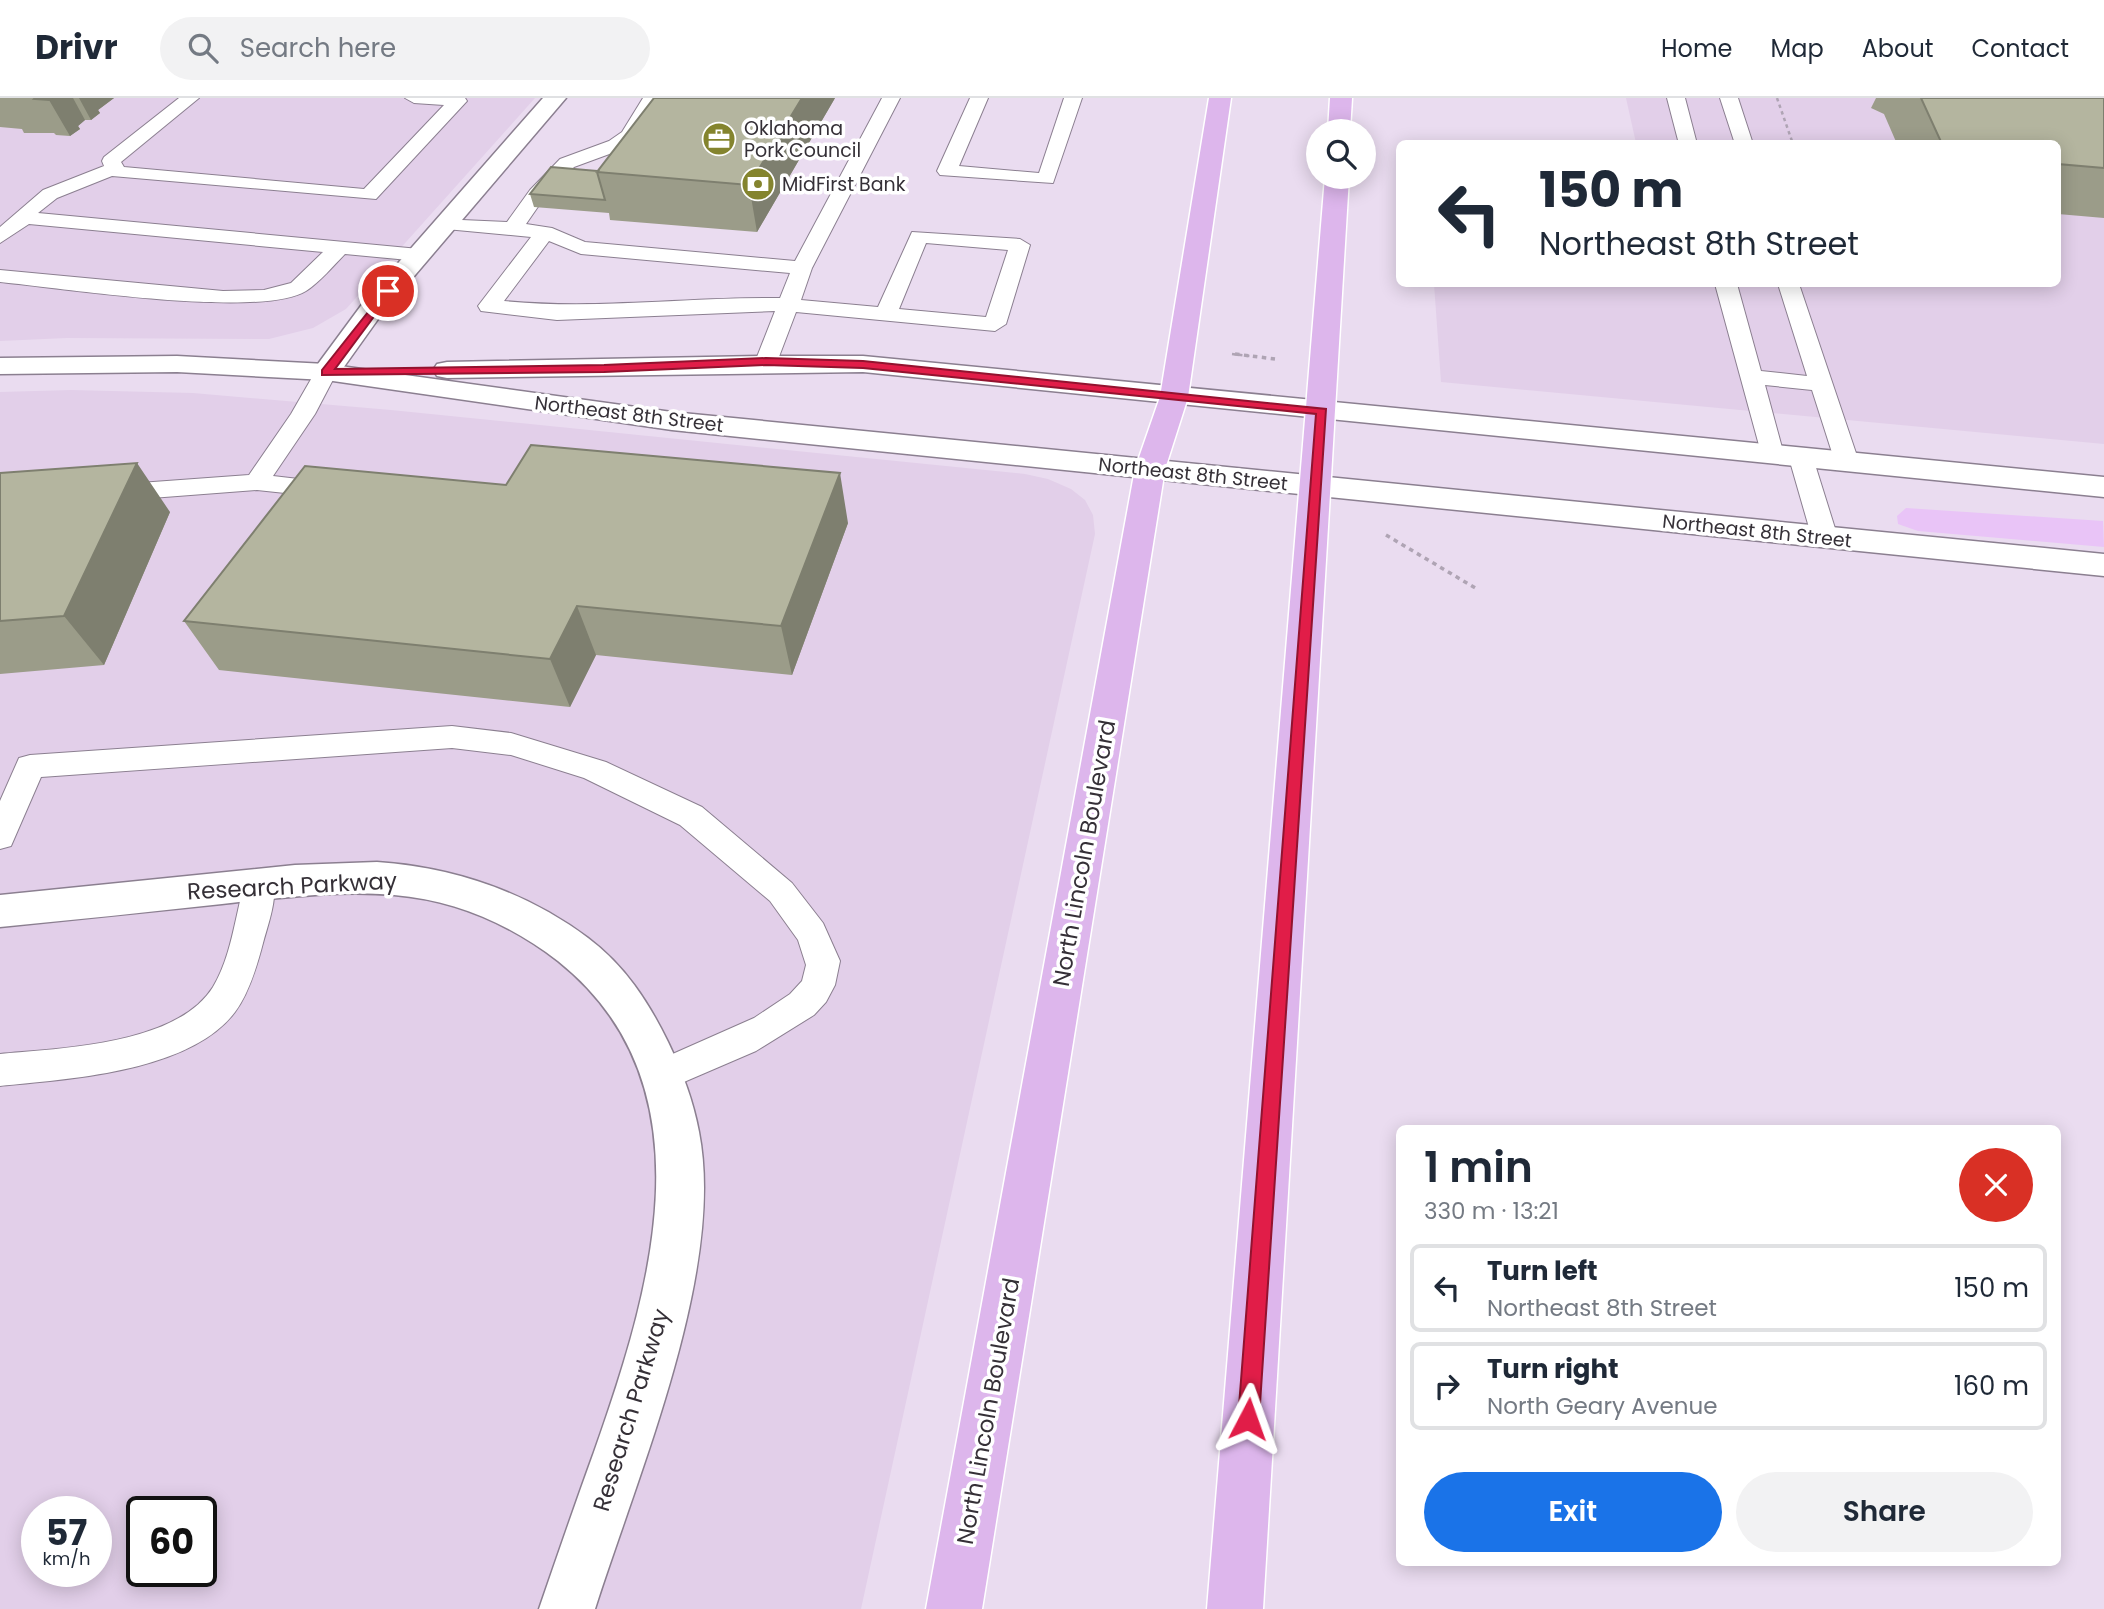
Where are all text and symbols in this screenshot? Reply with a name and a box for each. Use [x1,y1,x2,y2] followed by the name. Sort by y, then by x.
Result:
[160,17,650,80] search box
[35,24,118,71] text: Drivr
[184,29,222,67] icon: search
[240,30,396,66] text: Search here
[1661,32,1733,65] text: Home
[1771,32,1824,65] text: Map
[1862,32,1933,65] text: About
[1971,32,2069,65] text: Contact
[744,115,861,164] place label: Oklahoma Pork Council
[1306,119,1376,189] map controls
[1306,119,1376,189] button: search
[700,120,738,158] office icon: Oklahoma Pork Council
[1539,156,1684,224] text: 150 m
[739,165,777,203] bank icon: MidFirst Bank
[1424,168,1515,259] icon: left
[782,171,906,198] place label: MidFirst Bank
[1539,221,1859,266] text: Northeast 8th Street
[358,261,418,321] pin
[369,272,407,310] icon: arrive
[533,389,725,439] street label: Northeast 8th Street
[1097,451,1289,497] street label: Northeast 8th Street
[1661,508,1853,554] street label: Northeast 8th Street
[1045,717,1123,989] street label: North Lincoln Boulevard
[186,865,398,907] street label: Research Parkway
[1424,1138,1533,1197] text: 1 min
[1959,1148,2033,1222] button: close
[1424,1195,1559,1227] text: 330 m · 13:21
[1487,1253,1598,1289] text: Turn left
[1428,1269,1466,1307] icon: left
[1954,1270,2029,1306] text: 150 m
[949,1275,1027,1547] street label: North Lincoln Boulevard
[1487,1292,1717,1324] text: Northeast 8th Street
[585,1305,677,1515] street label: Research Parkway
[1487,1351,1619,1387] text: Turn right
[1428,1367,1466,1405] icon: right
[1954,1368,2029,1404] text: 160 m
[1211,1382,1285,1456] position arrow
[1487,1390,1717,1422] text: North Geary Avenue
[1424,1472,1722,1552] button: Exit
[1736,1472,2033,1552] button: Share
[126,1496,217,1587] speed limit sign: 60
[46,1508,87,1557] text: 57
[43,1546,90,1571] text: km/h

